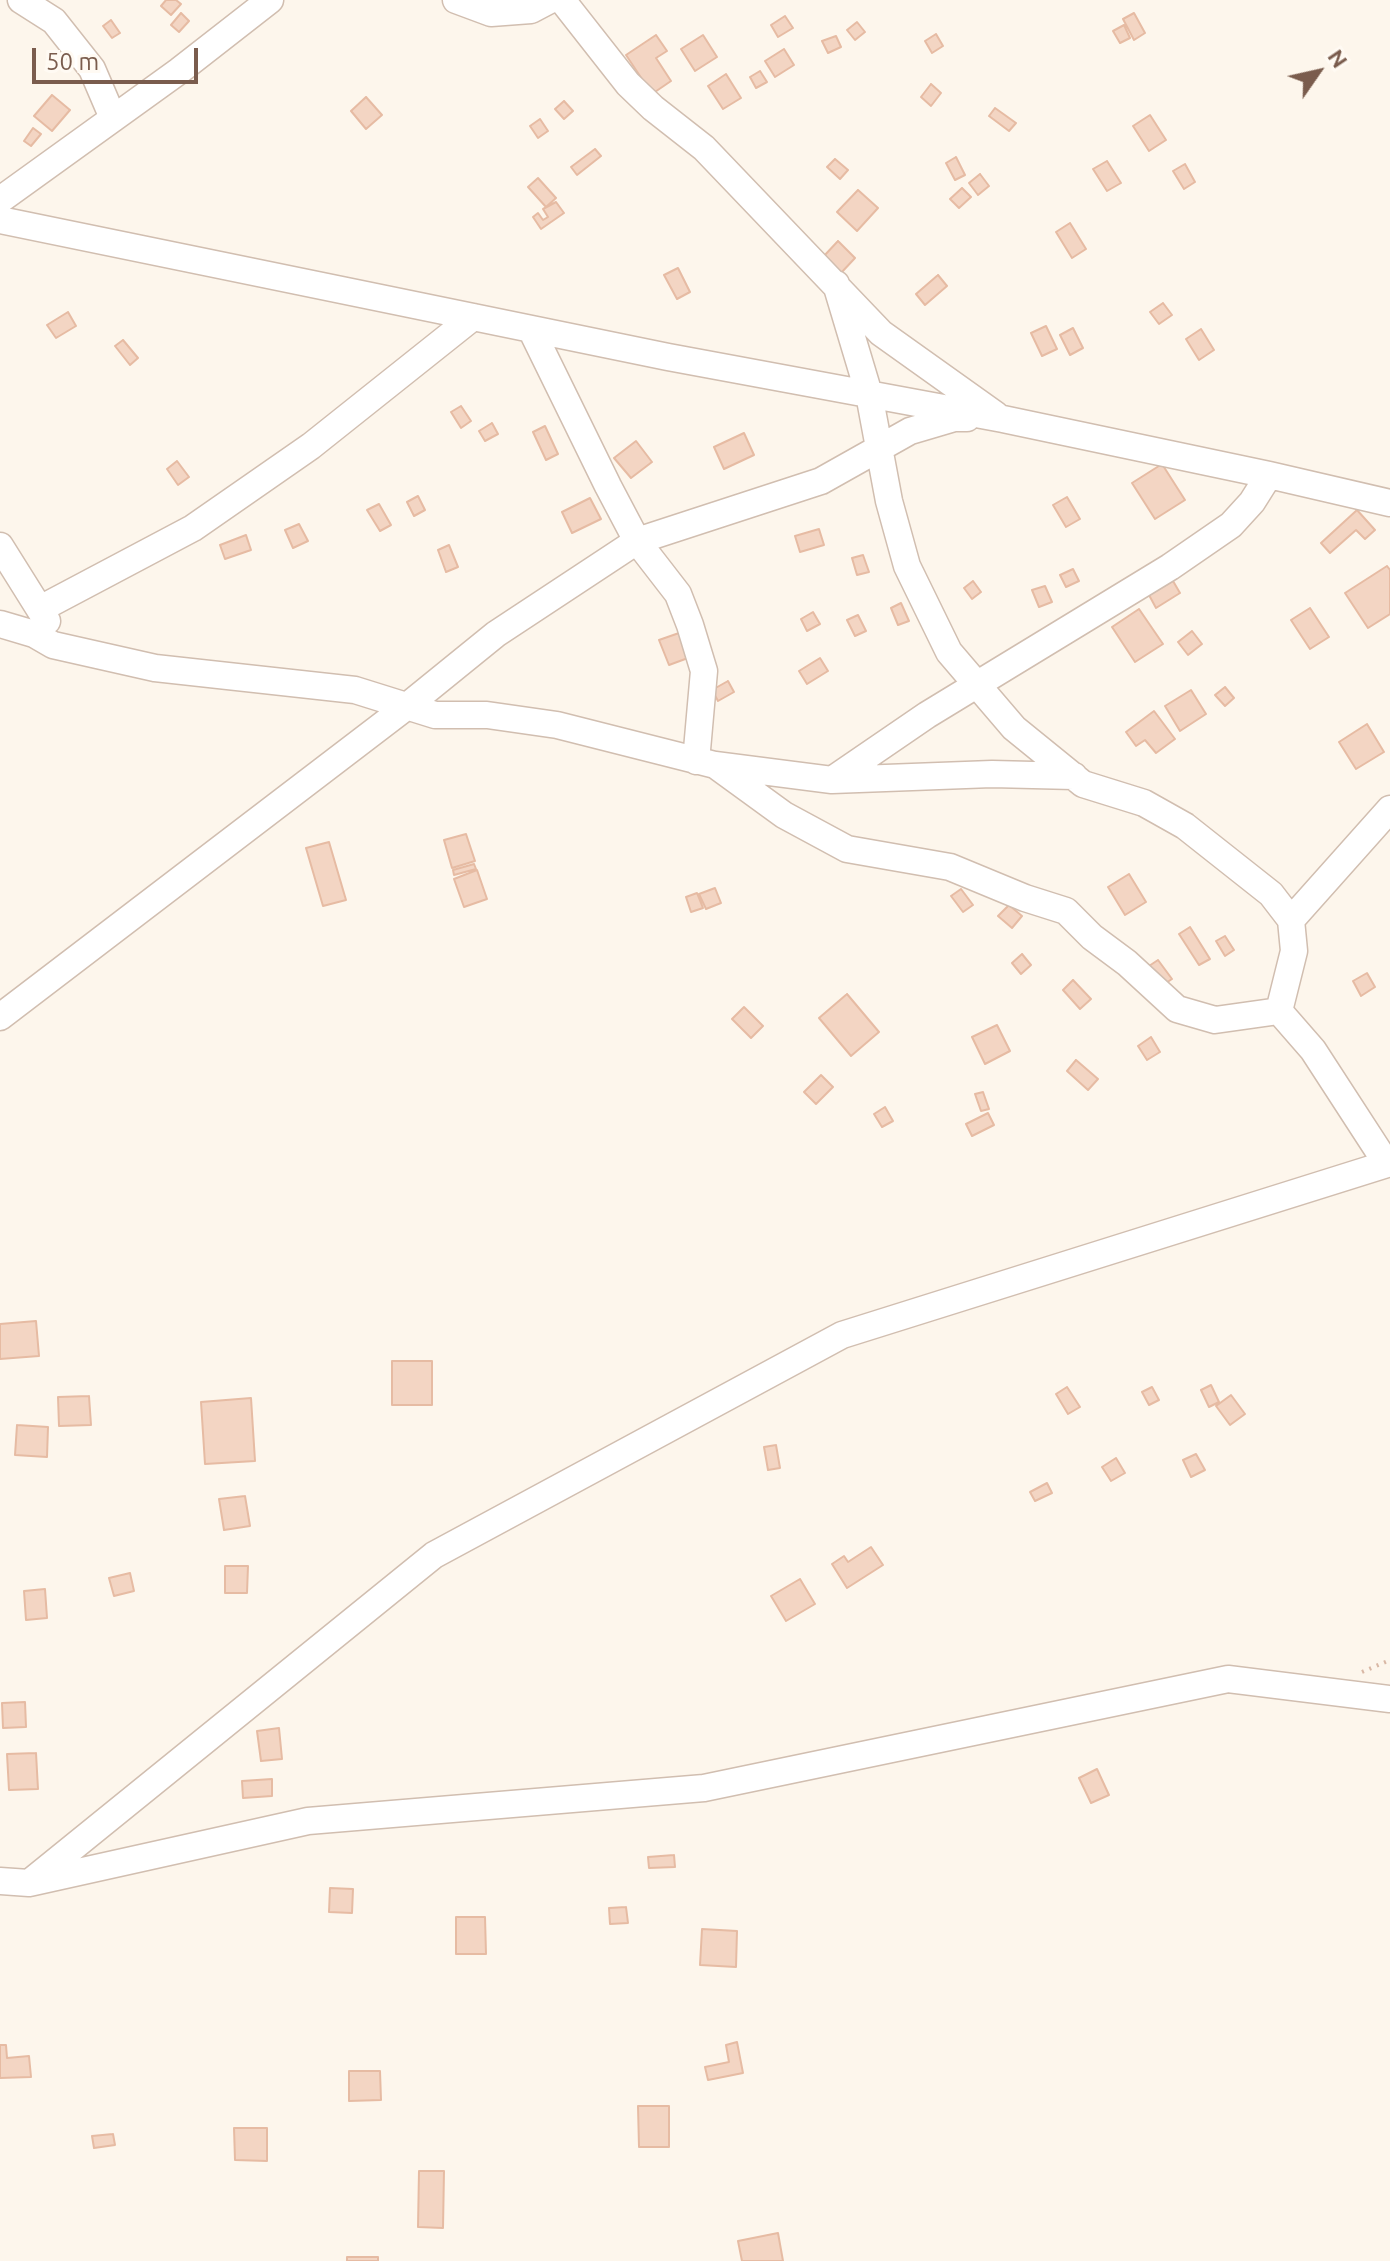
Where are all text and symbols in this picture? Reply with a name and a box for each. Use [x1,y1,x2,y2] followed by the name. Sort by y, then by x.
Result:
[36,32,202,82] scale bar
[1278,32,1358,112] north arrow
[1323,44,1353,72] text: N
[46,48,99,75] text: 50 m

